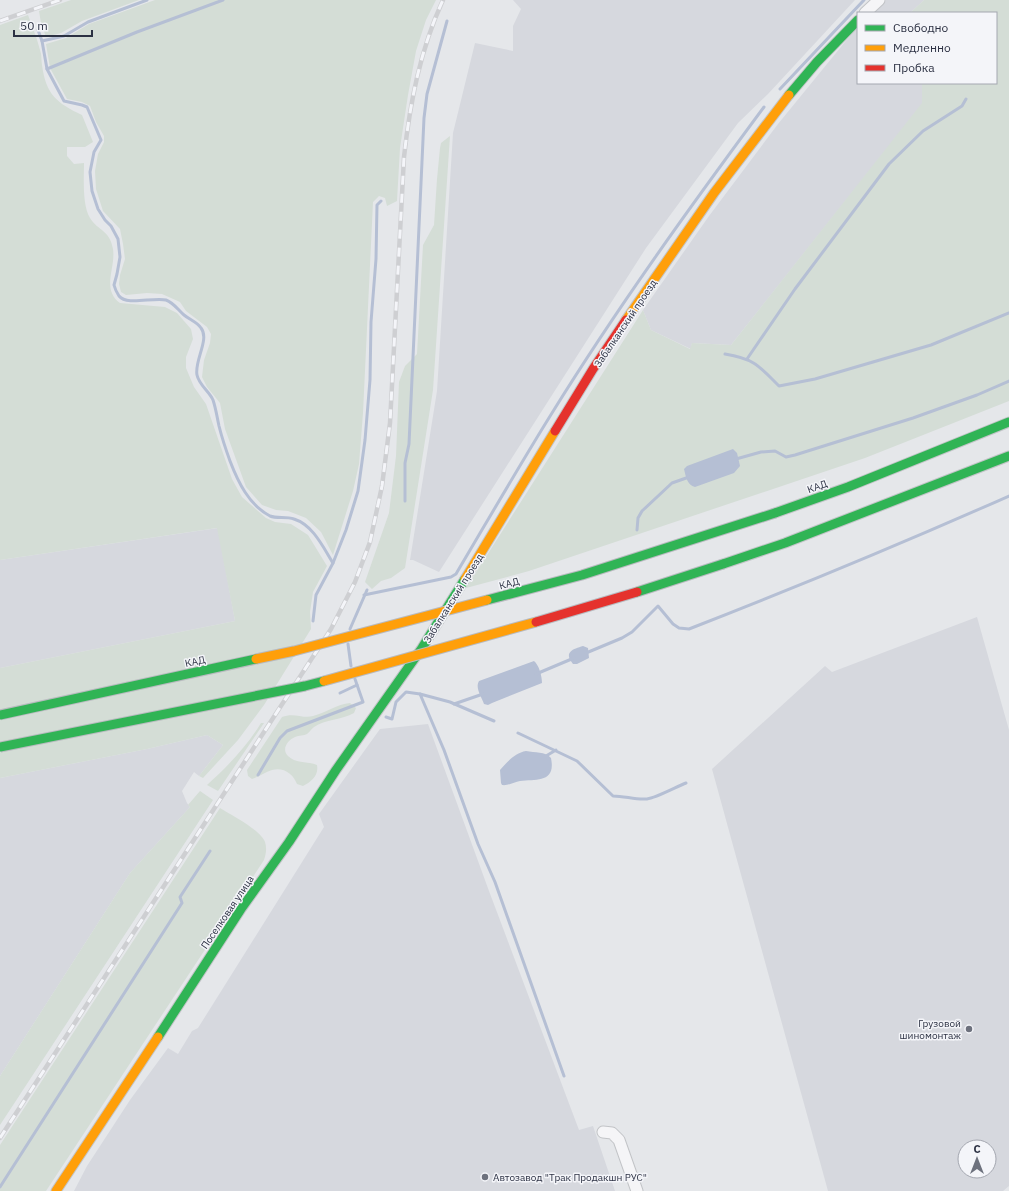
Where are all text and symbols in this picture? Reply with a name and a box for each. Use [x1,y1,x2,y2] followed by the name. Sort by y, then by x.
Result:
[14,12,92,38] scale bar
[857,12,997,84] legend
[20,18,48,33] text: 50 m
[893,20,949,35] text: Свободно
[893,40,951,55] text: Медленно
[893,60,935,75] text: Пробка
[591,277,660,370] street label: Забалканский проезд
[805,477,829,496] street label: КАД
[421,551,486,645] street label: Забалканский проезд
[498,575,521,592] street label: КАД
[184,653,206,670] street label: КАД
[198,873,257,952] street label: Поселковая улица
[900,1017,961,1042] place label: Грузовой шиномонтаж
[964,1024,974,1034] marker: Грузовой шиномонтаж
[957,1139,997,1179] north arrow
[973,1142,981,1156] text: С
[493,1171,647,1184] place label: Автозавод "Трак Продакшн РУС"
[480,1172,490,1182] marker: Автозавод "Трак Продакшн РУС"

